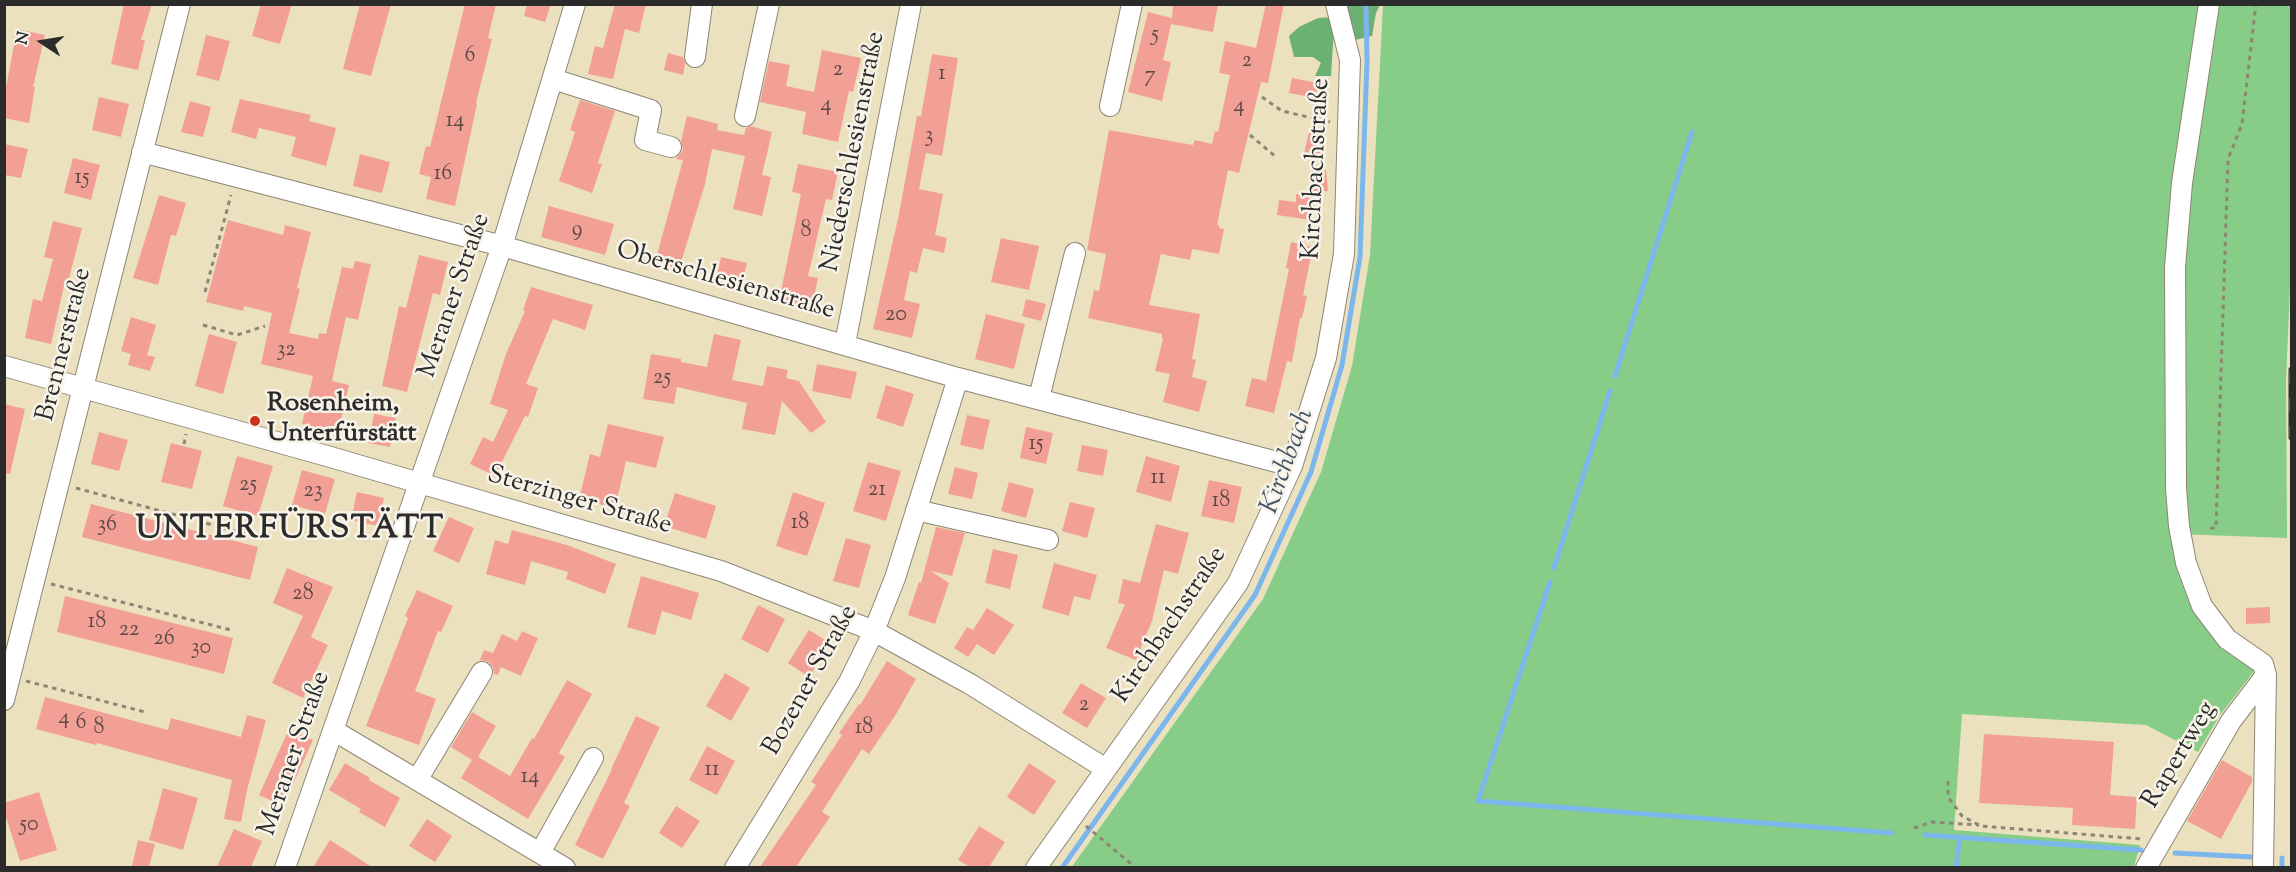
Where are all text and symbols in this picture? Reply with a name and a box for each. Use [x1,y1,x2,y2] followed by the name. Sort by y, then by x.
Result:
[12,12,72,72] north arrow
[1151,23,1159,49] house number: 5
[816,29,894,275] street label: Niederschlesienstraße
[11,30,36,47] text: N
[465,44,475,70] house number: 6
[1242,49,1252,75] house number: 2
[833,58,843,84] house number: 2
[938,62,946,88] house number: 1
[1144,64,1156,90] house number: 7
[1298,77,1338,261] street label: Kirchbachstraße
[820,93,832,119] house number: 4
[1233,94,1245,120] house number: 4
[446,109,464,135] house number: 14
[925,124,933,150] house number: 3
[434,162,452,188] house number: 16
[74,166,90,192] house number: 15
[413,210,499,382] street label: Meraner Straße
[572,218,582,244] house number: 9
[801,219,811,245] house number: 8
[612,236,838,328] street label: Oberschlesienstraße
[32,265,100,425] street label: Brennerstraße
[885,303,907,329] house number: 20
[276,338,296,364] house number: 32
[653,366,671,392] house number: 25
[267,390,416,452] place label: Rosenheim, Unterfürstätt
[1255,405,1323,519] water label: Kirchbach
[248,414,262,428] marker: Rosenheim, Unterfürstätt
[1028,432,1044,458] house number: 15
[483,461,675,543] street label: Sterzinger Straße
[1151,466,1165,492] house number: 11
[239,473,257,499] house number: 25
[868,478,886,504] house number: 21
[303,479,323,505] house number: 23
[1212,489,1230,515] house number: 18
[791,511,809,537] house number: 18
[97,513,117,539] house number: 36
[135,513,445,551] district label: UNTERFÜRSTÄTT
[1107,542,1235,710] street label: Kirchbachstraße
[292,582,314,608] house number: 28
[758,600,866,762] street label: Bozener Straße
[88,610,106,636] house number: 18
[119,618,139,644] house number: 22
[153,627,175,653] house number: 26
[191,636,211,662] house number: 30
[253,668,339,840] street label: Meraner Straße
[1079,693,1089,719] house number: 2
[2137,697,2225,815] street label: Rapertweg
[58,706,70,732] house number: 4
[76,711,86,737] house number: 6
[94,716,104,742] house number: 8
[855,716,873,742] house number: 18
[705,758,719,784] house number: 11
[521,765,539,791] house number: 14
[19,813,39,839] house number: 50

